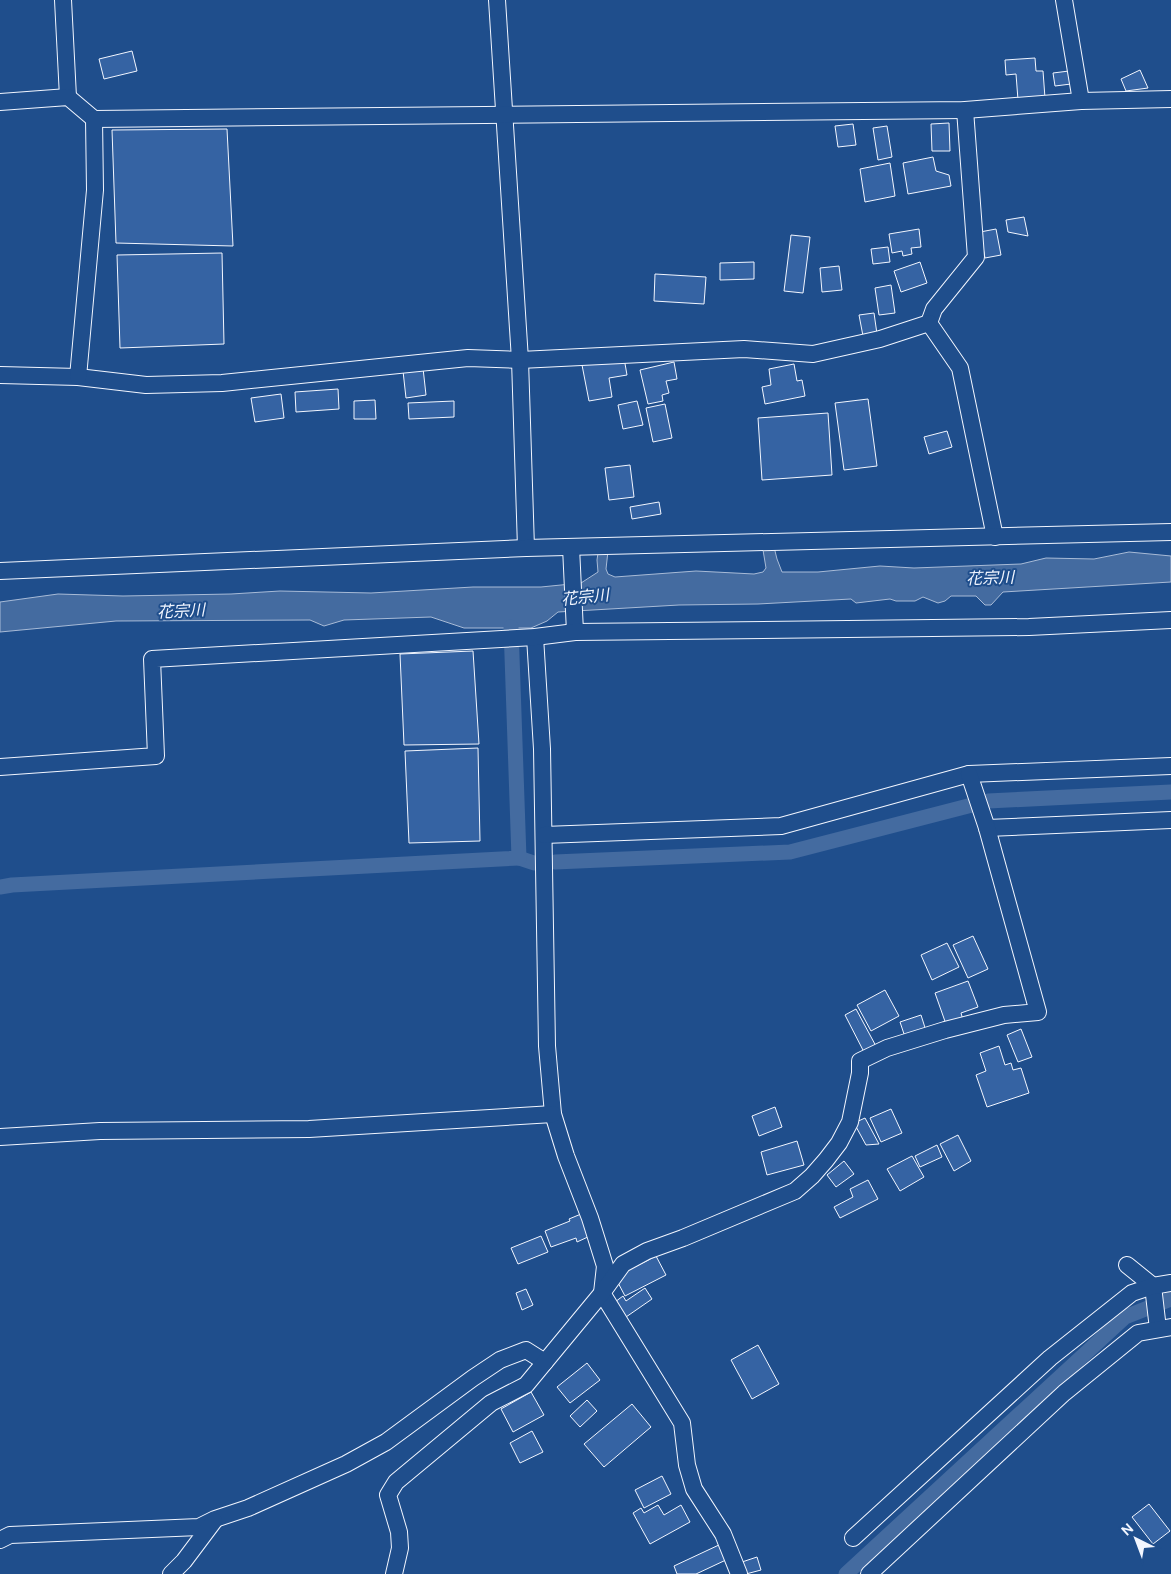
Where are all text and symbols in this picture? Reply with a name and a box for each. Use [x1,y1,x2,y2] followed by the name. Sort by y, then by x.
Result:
[966,567,1016,589] water label: 花宗川
[560,584,612,610] water label: 花宗川
[156,599,208,623] water label: 花宗川
[1111,1514,1161,1564] north arrow
[1117,1519,1137,1539] text: N

